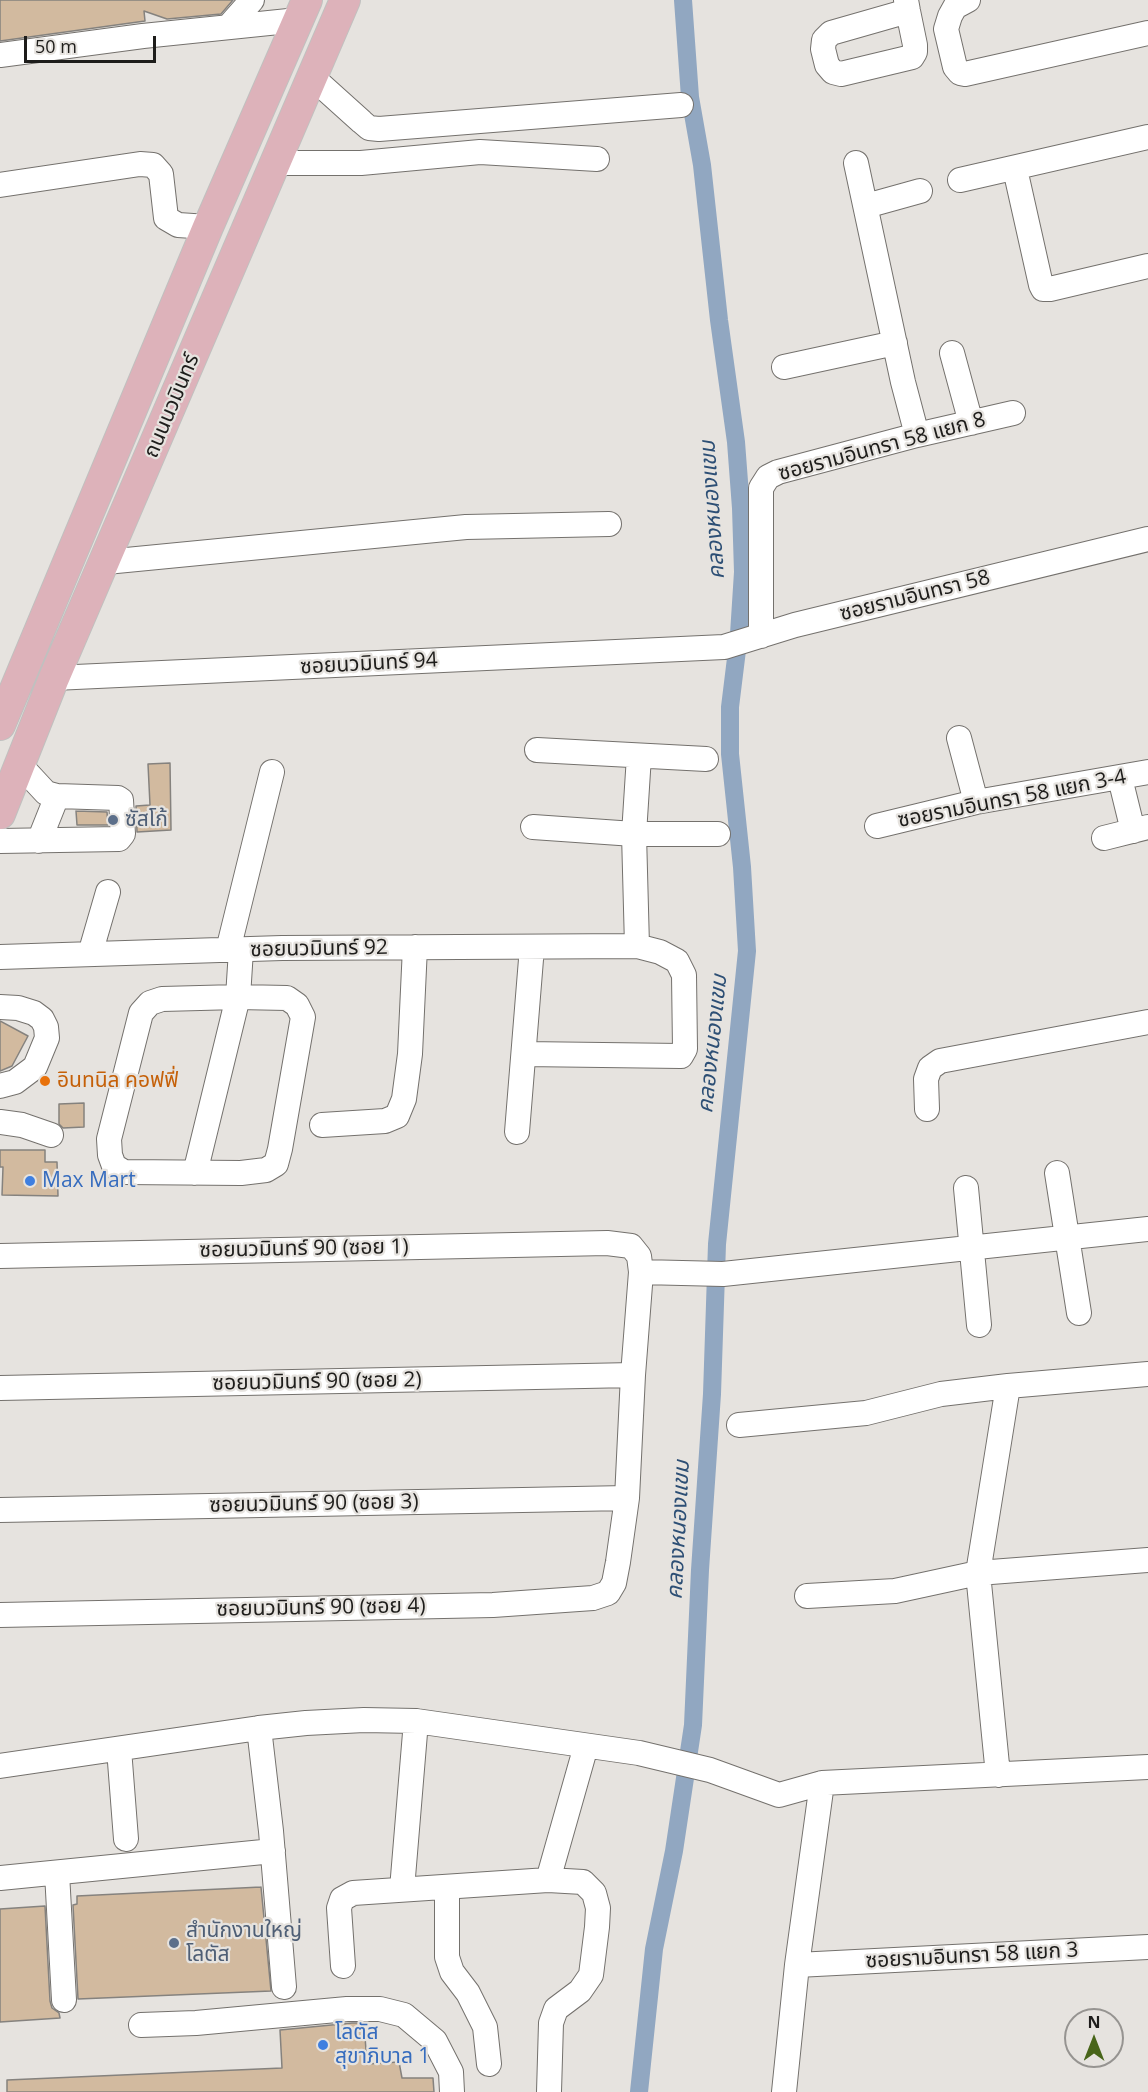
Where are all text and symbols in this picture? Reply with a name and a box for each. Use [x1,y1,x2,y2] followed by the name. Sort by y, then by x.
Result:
[27,24,159,62] scale bar
[35,34,77,58] text: 50 m
[139,350,205,462] street label: ถนนนวมินทร์
[776,407,988,487] street label: ซอยรามอินทรา 58 แยก 8
[695,440,731,580] water label: คลองหนองแขม
[837,565,993,627] street label: ซอยรามอินทรา 58
[300,648,438,680] street label: ซอยนวมินทร์ 94
[896,765,1128,833] street label: ซอยรามอินทรา 58 แยก 3-4
[125,807,168,833] place label: ซัสโก้
[106,813,120,827] marker: ซัสโก้
[250,935,388,963] street label: ซอยนวมินทร์ 92
[693,973,733,1115] water label: คลองหนองแขม
[57,1068,179,1094] place label: อินทนิล คอฟฟี่
[38,1074,52,1088] marker: อินทนิล คอฟฟี่
[42,1168,136,1194] place label: Max Mart
[23,1174,37,1188] marker: Max Mart
[199,1235,409,1263] street label: ซอยนวมินทร์ 90 (ซอย 1)
[212,1368,422,1396] street label: ซอยนวมินทร์ 90 (ซอย 2)
[662,1460,696,1600] water label: คลองหนองแขม
[209,1490,419,1518] street label: ซอยนวมินทร์ 90 (ซอย 3)
[216,1594,426,1622] street label: ซอยนวมินทร์ 90 (ซอย 4)
[186,1918,302,1968] place label: สำนักงานใหญ่ โลตัส
[167,1936,181,1950] marker: สำนักงานใหญ่ โลตัส
[865,1938,1079,1974] street label: ซอยรามอินทรา 58 แยก 3
[1064,2008,1124,2068] north arrow
[1087,2011,1101,2033] text: N
[335,2020,430,2070] place label: โลตัส สุขาภิบาล 1
[316,2038,330,2052] marker: โลตัส สุขาภิบาล 1

